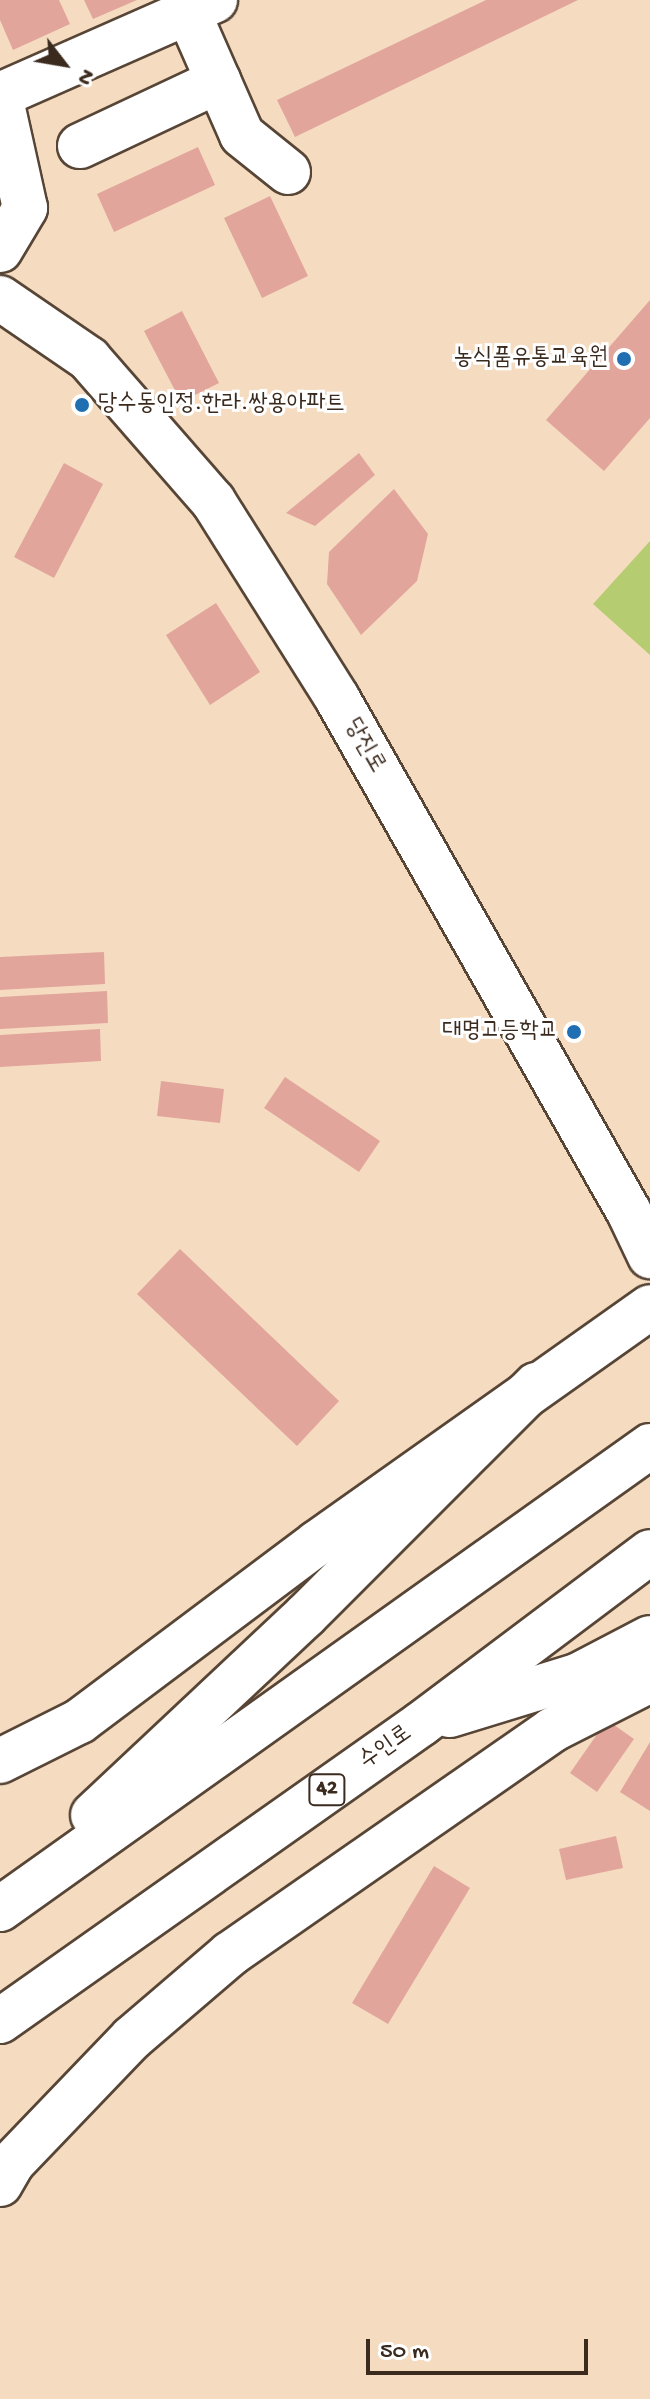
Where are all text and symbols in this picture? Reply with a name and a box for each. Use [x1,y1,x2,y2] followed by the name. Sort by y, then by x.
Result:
[24,24,104,104] north arrow
[70,64,99,89] text: N
[454,345,608,373] place label: 농식품유통교육원
[615,350,633,368] marker: 농식품유통교육원
[98,391,345,419] place label: 당수동인정.한라.쌍용아파트
[73,396,91,414] marker: 당수동인정.한라.쌍용아파트
[337,714,391,778] street label: 당진로
[442,1018,558,1046] place label: 대명고등학교
[565,1023,583,1041] marker: 대명고등학교
[354,1720,418,1776] street label: 수인로
[307,1772,347,1808] road number: 42
[370,2323,592,2373] scale bar
[380,2338,429,2367] text: 50 m

